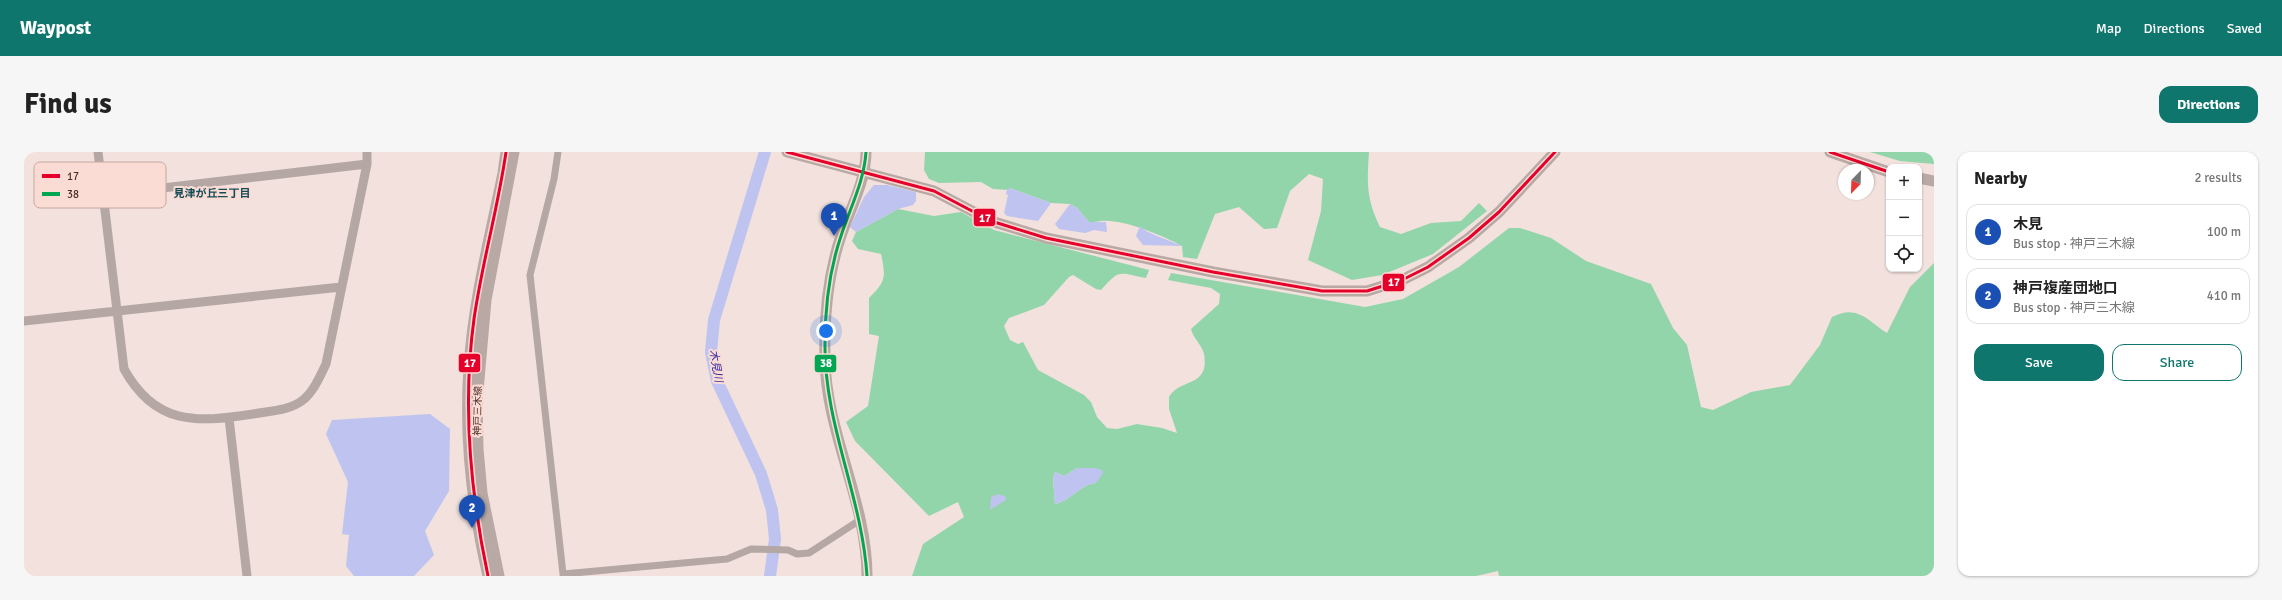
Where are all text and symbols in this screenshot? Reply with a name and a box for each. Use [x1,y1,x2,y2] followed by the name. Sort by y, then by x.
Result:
[20,16,91,40] text: Waypost
[2096,20,2122,37] text: Map
[2144,20,2205,37] text: Directions
[2227,20,2262,37] text: Saved
[2159,86,2258,123] button: Directions
[24,87,112,121] text: Find us
[34,162,166,208] legend
[1838,164,1874,200] north arrow
[1886,164,1922,272] map controls
[1886,164,1922,200] button: +
[1974,168,2027,189] text: Nearby
[67,170,79,183] text: 17
[2194,170,2242,186] text: 2 results
[174,187,251,200] district label: 見津が丘三丁目
[67,188,79,201] text: 38
[1886,200,1922,236] button: −
[821,203,847,236] pin: 1
[973,208,996,227] line badge: 17
[979,212,991,225] text: 17
[2013,215,2043,233] text: 木見
[1984,224,1992,240] text: 1
[2207,224,2241,240] text: 100 m
[1886,236,1922,272] button: locate
[2013,236,2135,252] text: Bus stop · 神戸三木線
[1382,273,1405,292] line badge: 17
[1388,276,1400,289] text: 17
[2013,279,2118,297] text: 神戸複産団地口
[1984,288,1992,304] text: 2
[2207,288,2241,304] text: 410 m
[2013,300,2135,316] text: Bus stop · 神戸三木線
[816,321,836,341] your location
[1974,344,2104,381] button: Save
[2112,344,2242,381] button: Share
[707,349,725,384] water label: 木見川
[458,353,481,373] line badge: 17
[814,354,837,373] line badge: 38
[464,357,476,370] text: 17
[820,357,832,370] text: 38
[472,386,484,436] street label: 神戸三木線
[459,495,485,528] pin: 2

